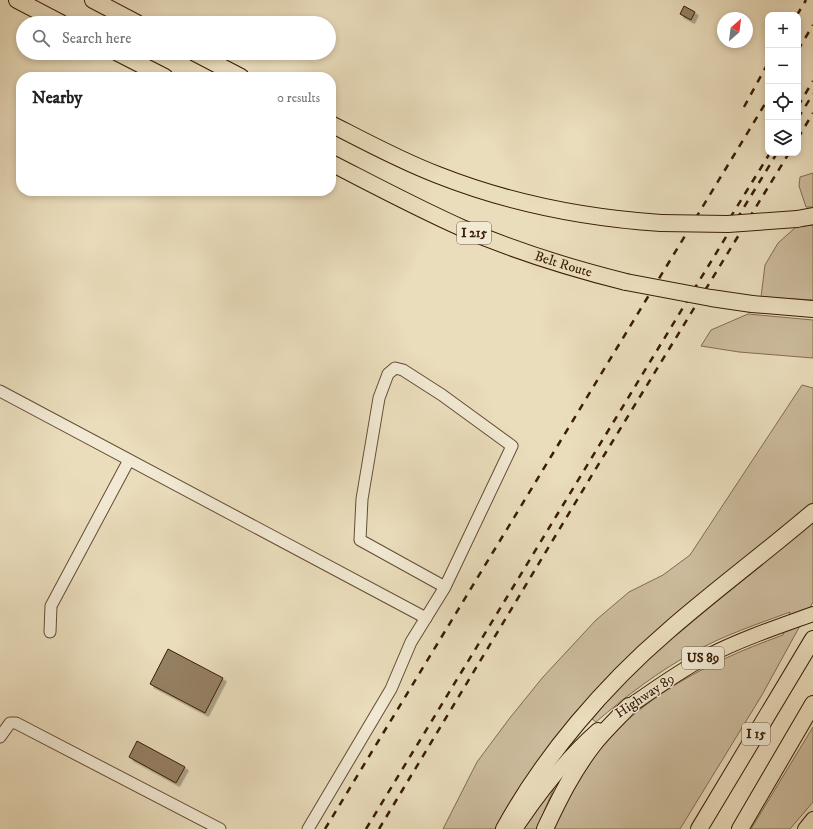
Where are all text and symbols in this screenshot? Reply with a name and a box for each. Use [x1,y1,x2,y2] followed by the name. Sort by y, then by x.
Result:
[717,12,753,48] north arrow
[765,12,801,156] map controls
[765,12,801,48] button: +
[16,16,336,60] search box
[30,27,52,49] icon: search
[62,29,131,48] text: Search here
[765,48,801,84] button: −
[765,84,801,120] button: locate
[32,87,82,109] text: Nearby
[277,90,320,106] text: 0 results
[765,120,801,156] button: layers
[457,222,491,244] road number: I 215
[532,247,594,282] street label: Belt Route
[682,647,724,669] road number: US 89
[612,670,678,722] street label: Highway 89
[742,723,770,745] road number: I 15

